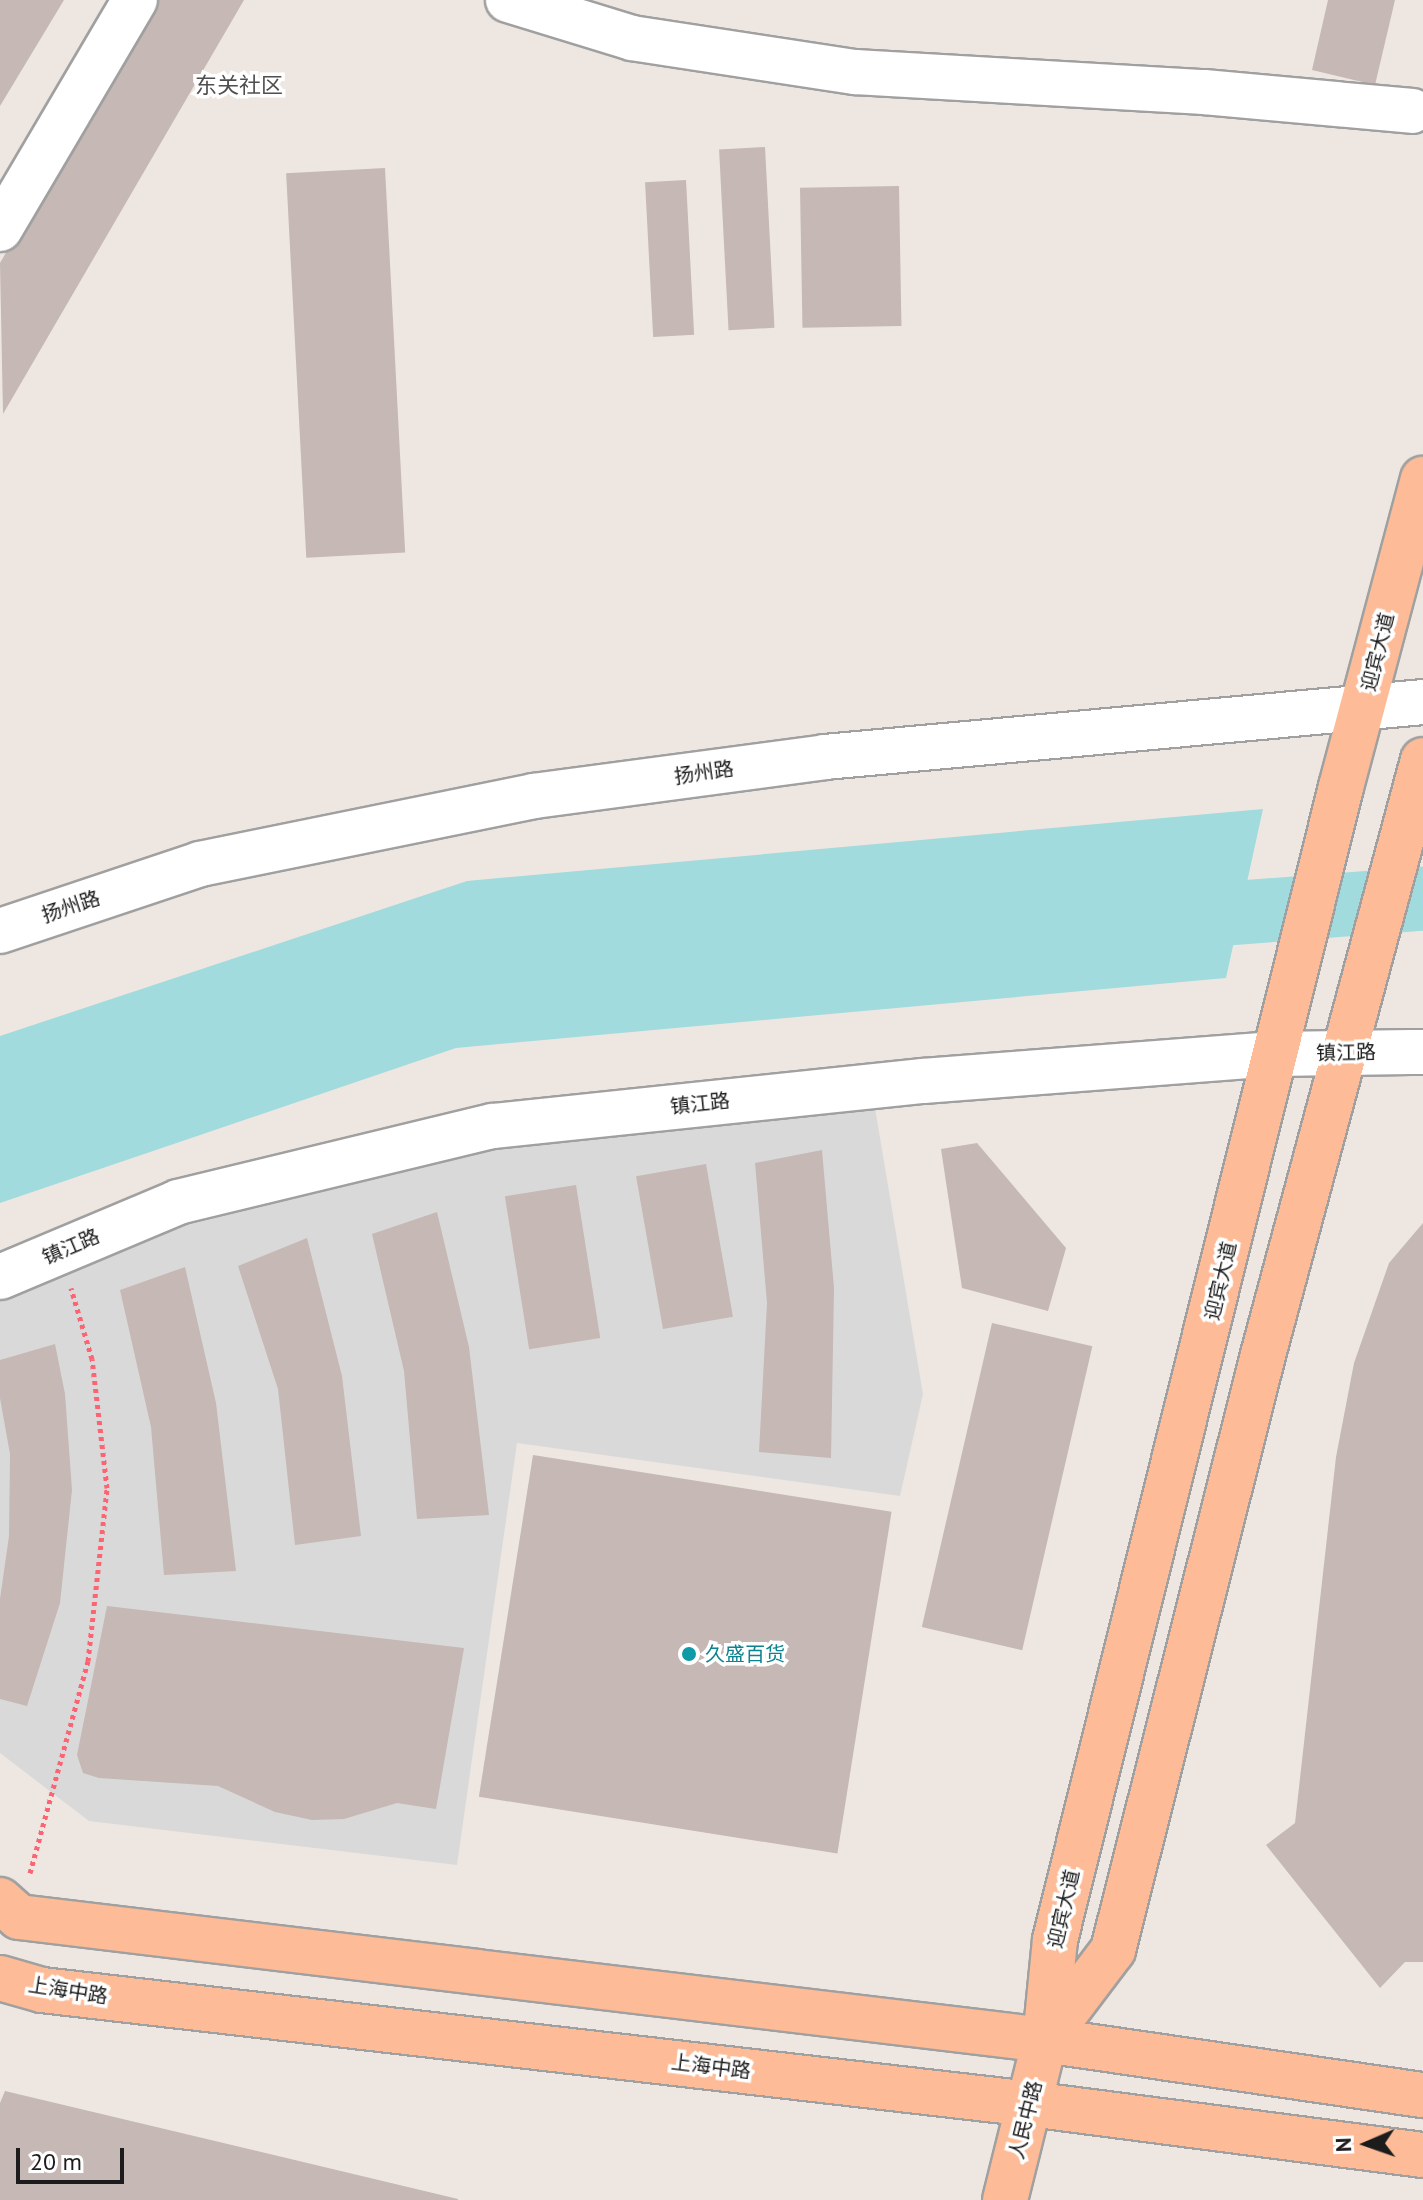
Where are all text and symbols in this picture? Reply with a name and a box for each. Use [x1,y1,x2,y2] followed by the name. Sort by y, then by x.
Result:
[195,73,283,99] district label: 东关社区
[1357,610,1399,694] street label: 迎宾大道
[673,757,735,789] street label: 扬州路
[39,886,103,928] street label: 扬州路
[1316,1040,1376,1066] street label: 镇江路
[669,1089,731,1119] street label: 镇江路
[39,1224,103,1270] street label: 镇江路
[1200,1239,1242,1323] street label: 迎宾大道
[705,1642,785,1666] place label: 久盛百货
[680,1645,698,1663] marker: 久盛百货
[1043,1867,1085,1951] street label: 迎宾大道
[27,1973,109,2009] street label: 上海中路
[670,2050,752,2084] street label: 上海中路
[1005,2078,1047,2162] street label: 人民中路
[1327,2104,1407,2184] north arrow
[20,2132,128,2182] scale bar
[1329,2137,1357,2153] text: N
[30,2146,82,2177] text: 20 m

